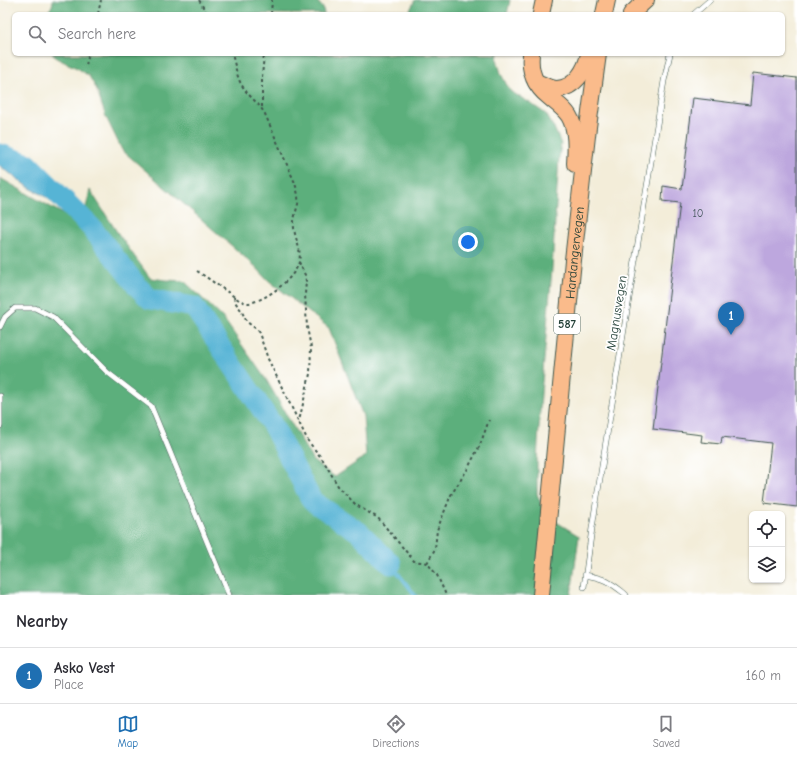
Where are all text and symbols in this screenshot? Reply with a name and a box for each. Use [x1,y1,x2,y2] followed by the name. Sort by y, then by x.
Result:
[12,12,785,56] search box
[26,23,48,45] icon: search
[58,25,136,43] text: Search here
[562,206,587,299] street label: Hardangervegen
[692,207,704,220] house number: 10
[458,232,478,252] your location
[603,274,630,352] street label: Magnusvegen
[718,302,744,335] pin: 1
[554,314,580,334] road number: 587
[749,511,785,583] map controls
[749,511,785,547] button: locate
[749,547,785,583] button: layers
[16,612,67,631] text: Nearby
[54,659,115,677] text: Asko Vest
[26,668,32,683] text: 1
[746,668,781,683] text: 160 m
[54,677,84,692] text: Place
[117,713,139,750] tab: Map
[373,713,419,750] tab: Directions
[653,713,680,750] tab: Saved

